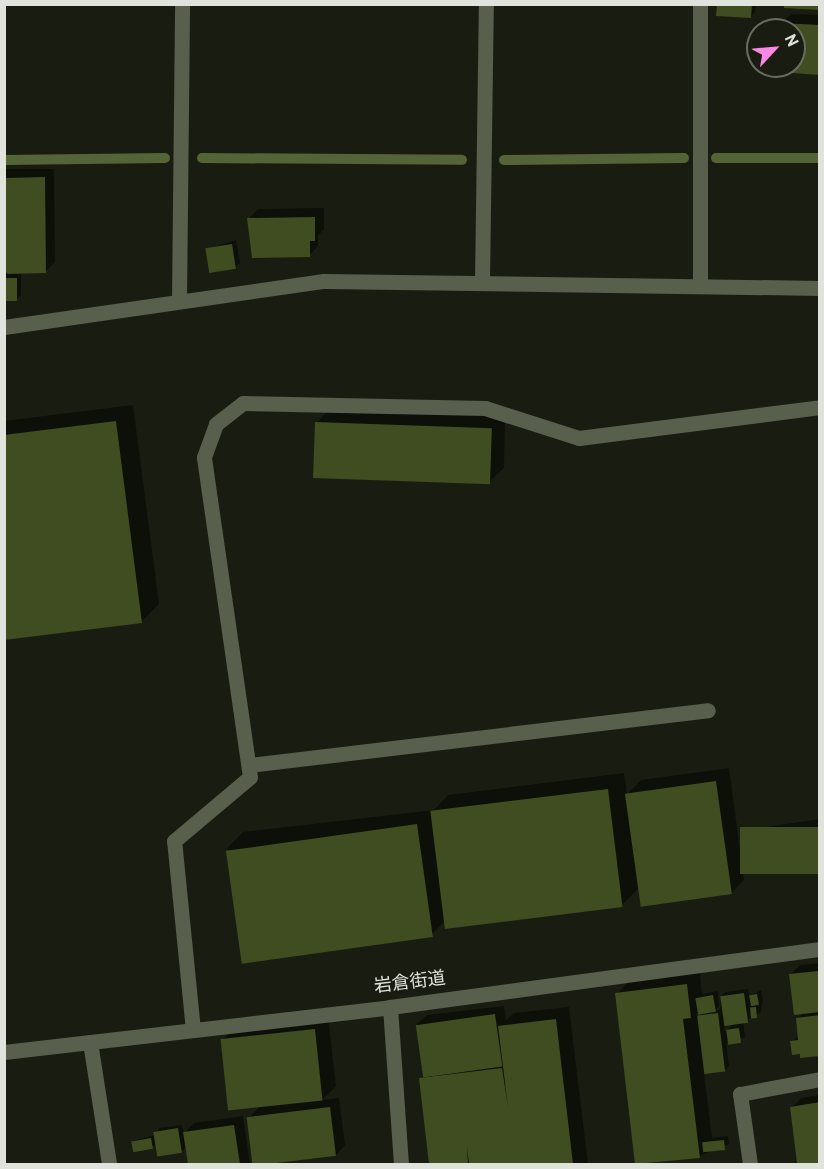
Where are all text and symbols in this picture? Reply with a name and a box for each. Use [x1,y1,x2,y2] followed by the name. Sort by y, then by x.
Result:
[746,18,806,78] north arrow
[779,31,802,51] text: N
[373,969,447,999] street label: 岩倉街道

